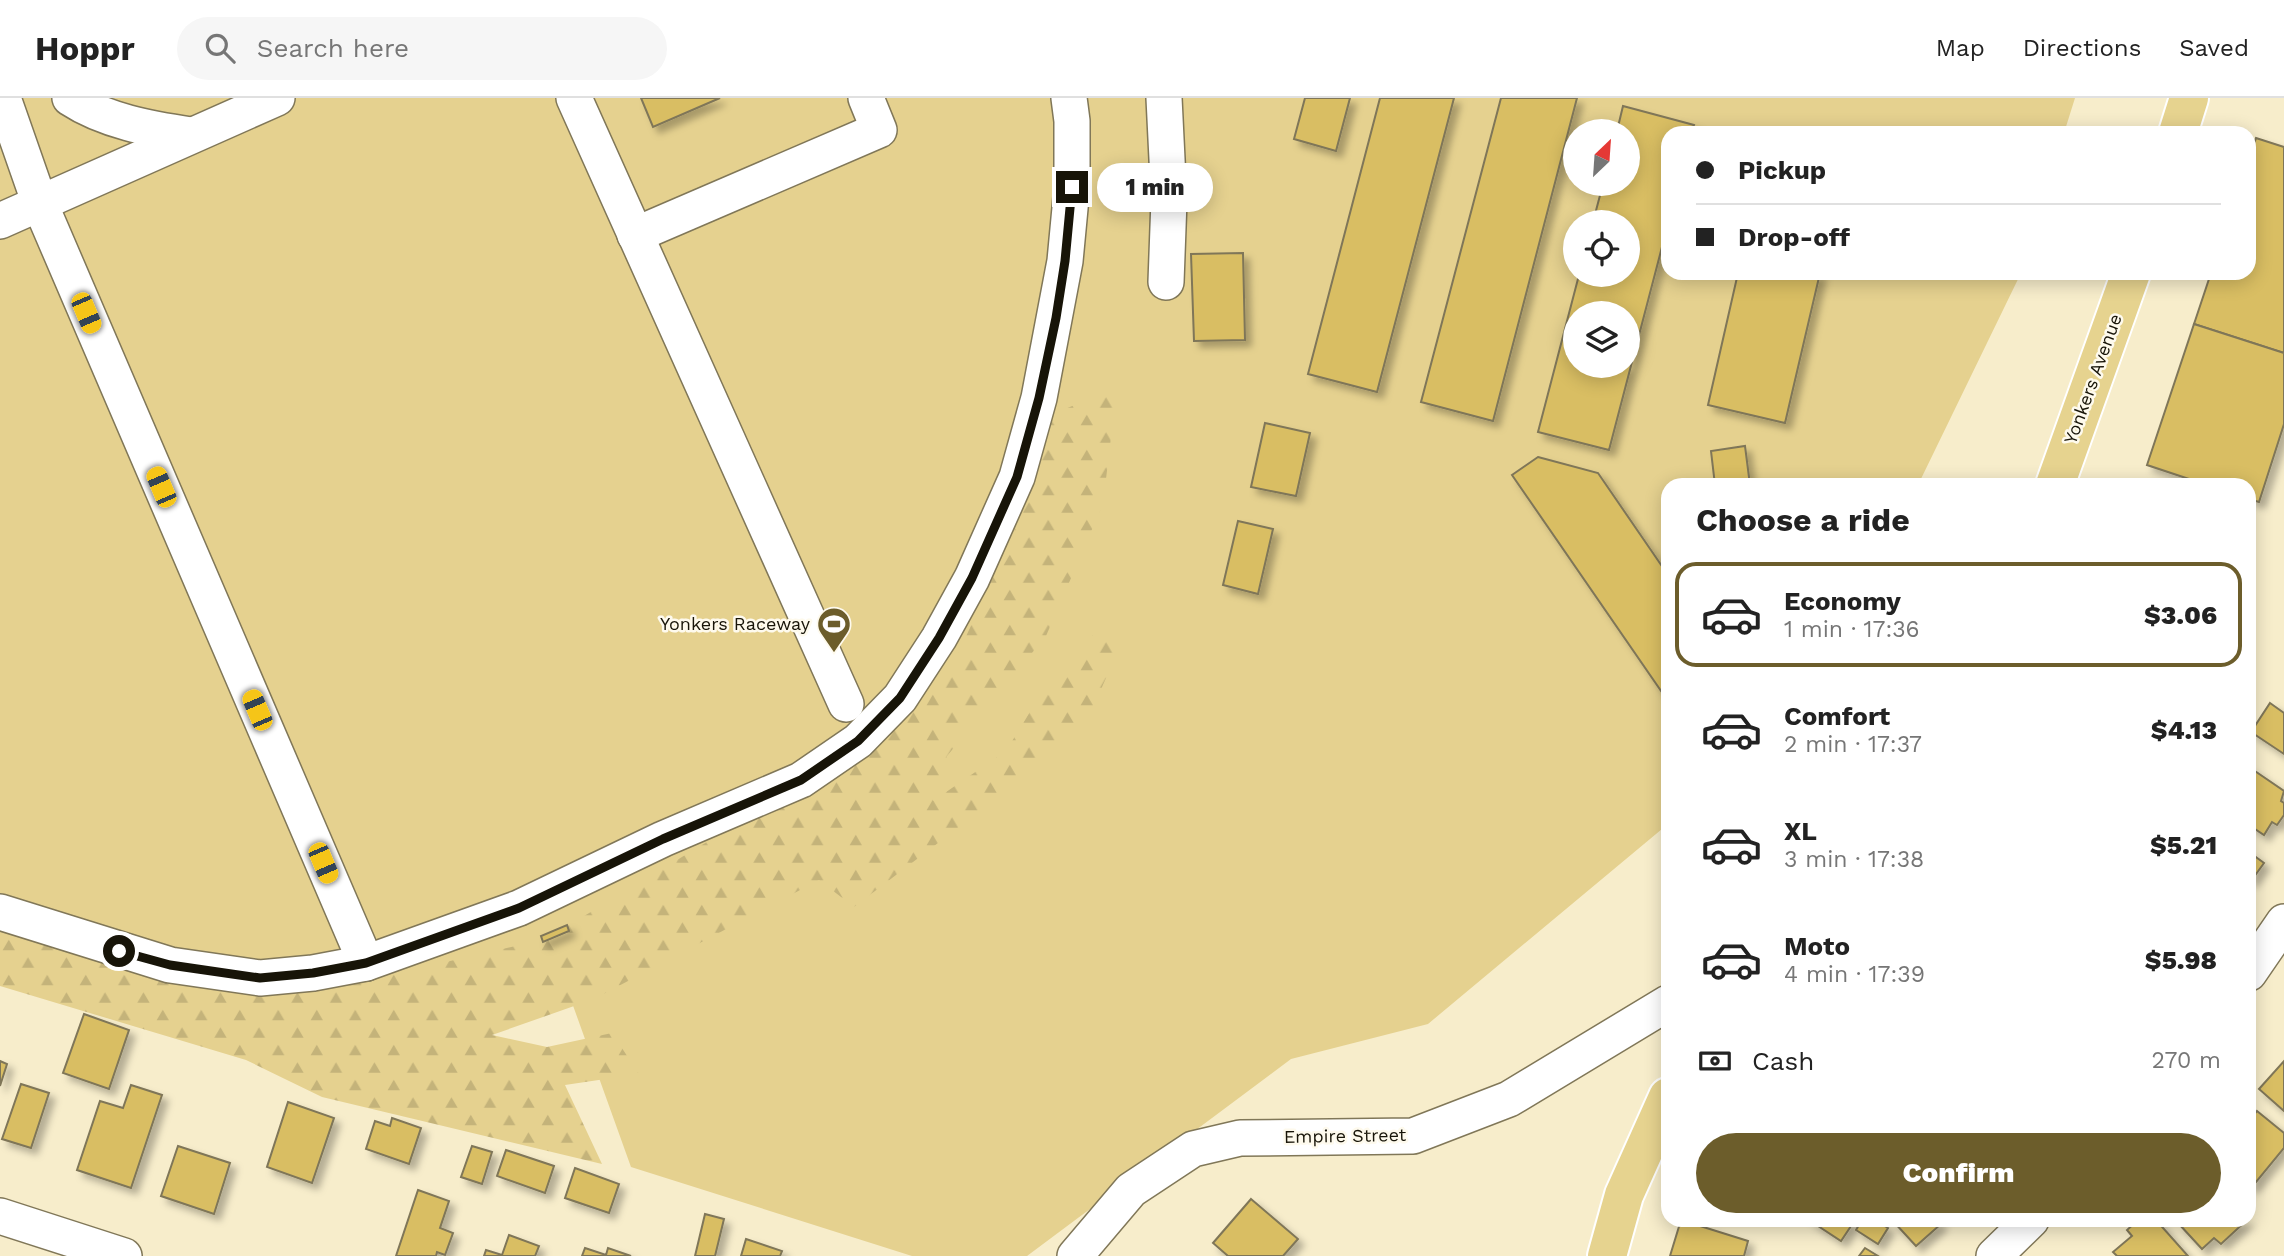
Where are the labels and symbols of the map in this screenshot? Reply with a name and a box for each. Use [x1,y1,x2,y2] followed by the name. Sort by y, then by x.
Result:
[1563,119,1640,196] north arrow
[1096,162,1212,212] callout: 1 min
[1056,171,1088,203] route end
[69,290,104,336] car
[2059,311,2126,447] street label: Yonkers Avenue
[144,464,179,510] car
[815,605,853,654] sports icon: Yonkers Raceway
[660,613,811,634] place label: Yonkers Raceway
[240,687,275,733] car
[306,840,341,886] car
[103,935,135,967] route start
[1284,1124,1407,1147] street label: Empire Street

